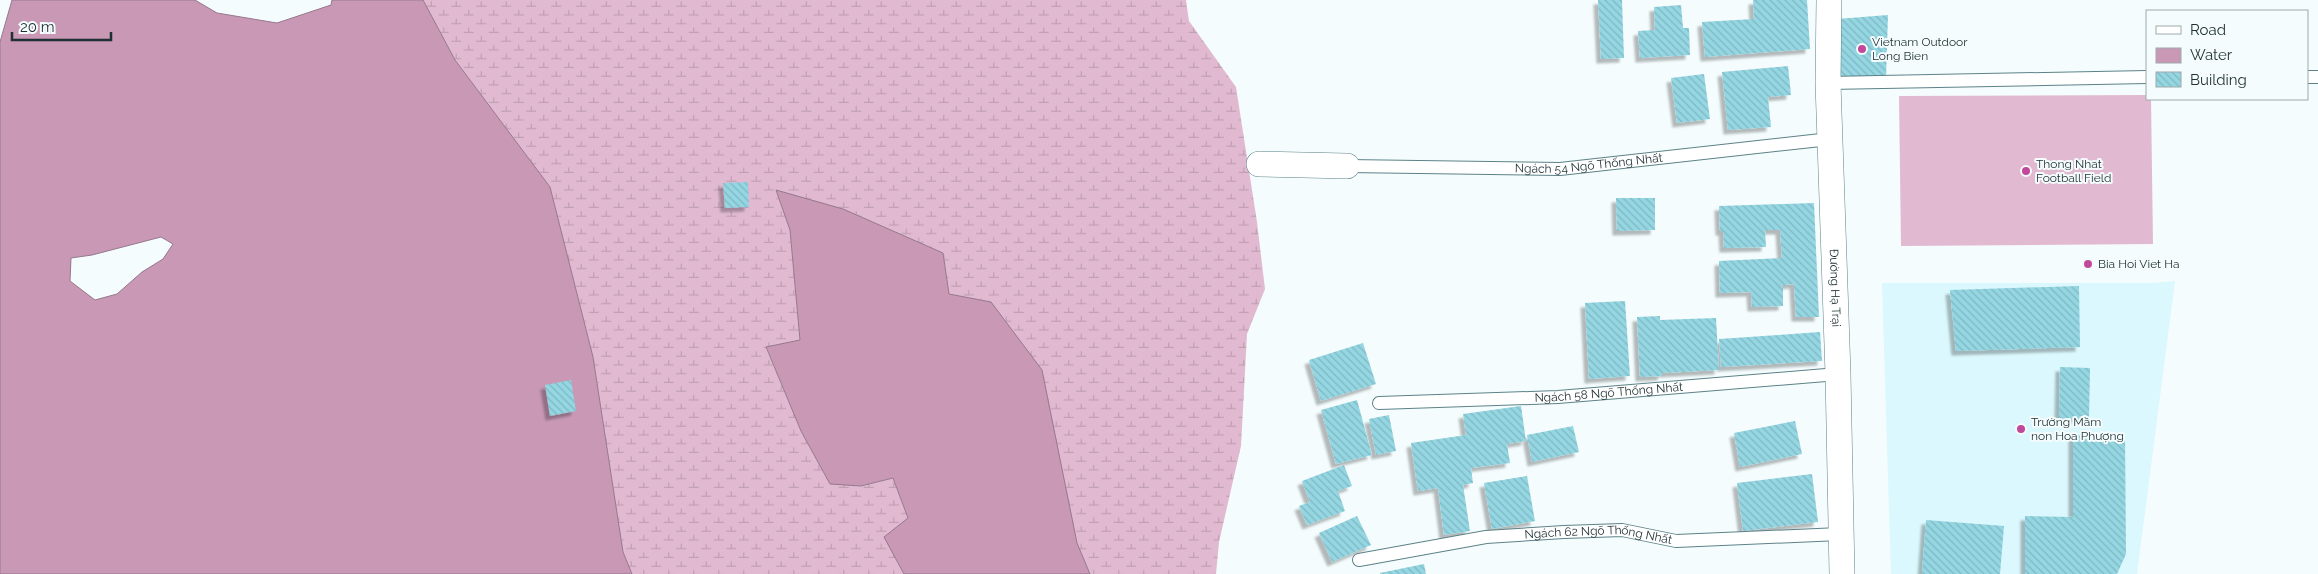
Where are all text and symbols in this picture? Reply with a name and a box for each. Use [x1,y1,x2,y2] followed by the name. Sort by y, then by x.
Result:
[12,10,111,42] scale bar
[2146,10,2308,100] legend
[20,18,55,36] text: 20 m
[2190,21,2226,39] text: Road
[1872,35,1968,63] place label: Vietnam Outdoor Long Bien
[1856,43,1868,55] marker: Vietnam Outdoor Long Bien
[2190,46,2233,64] text: Water
[2190,71,2247,89] text: Building
[1515,151,1663,176] street label: Ngách 54 Ngõ Thống Nhất
[2036,157,2112,185] place label: Thong Nhat Football Field
[2020,165,2032,177] marker: Thong Nhat Football Field
[1827,249,1843,327] street label: Đường Hạ Trại
[2098,257,2180,271] place label: Bia Hoi Viet Ha
[2082,258,2094,270] marker: Bia Hoi Viet Ha
[1534,380,1683,405] street label: Ngách 58 Ngõ Thống Nhất
[2031,415,2124,443] place label: Trường Mầm non Hoa Phượng
[2015,423,2027,435] marker: Trường Mầm non Hoa Phượng
[1524,523,1673,547] street label: Ngách 62 Ngõ Thống Nhất

